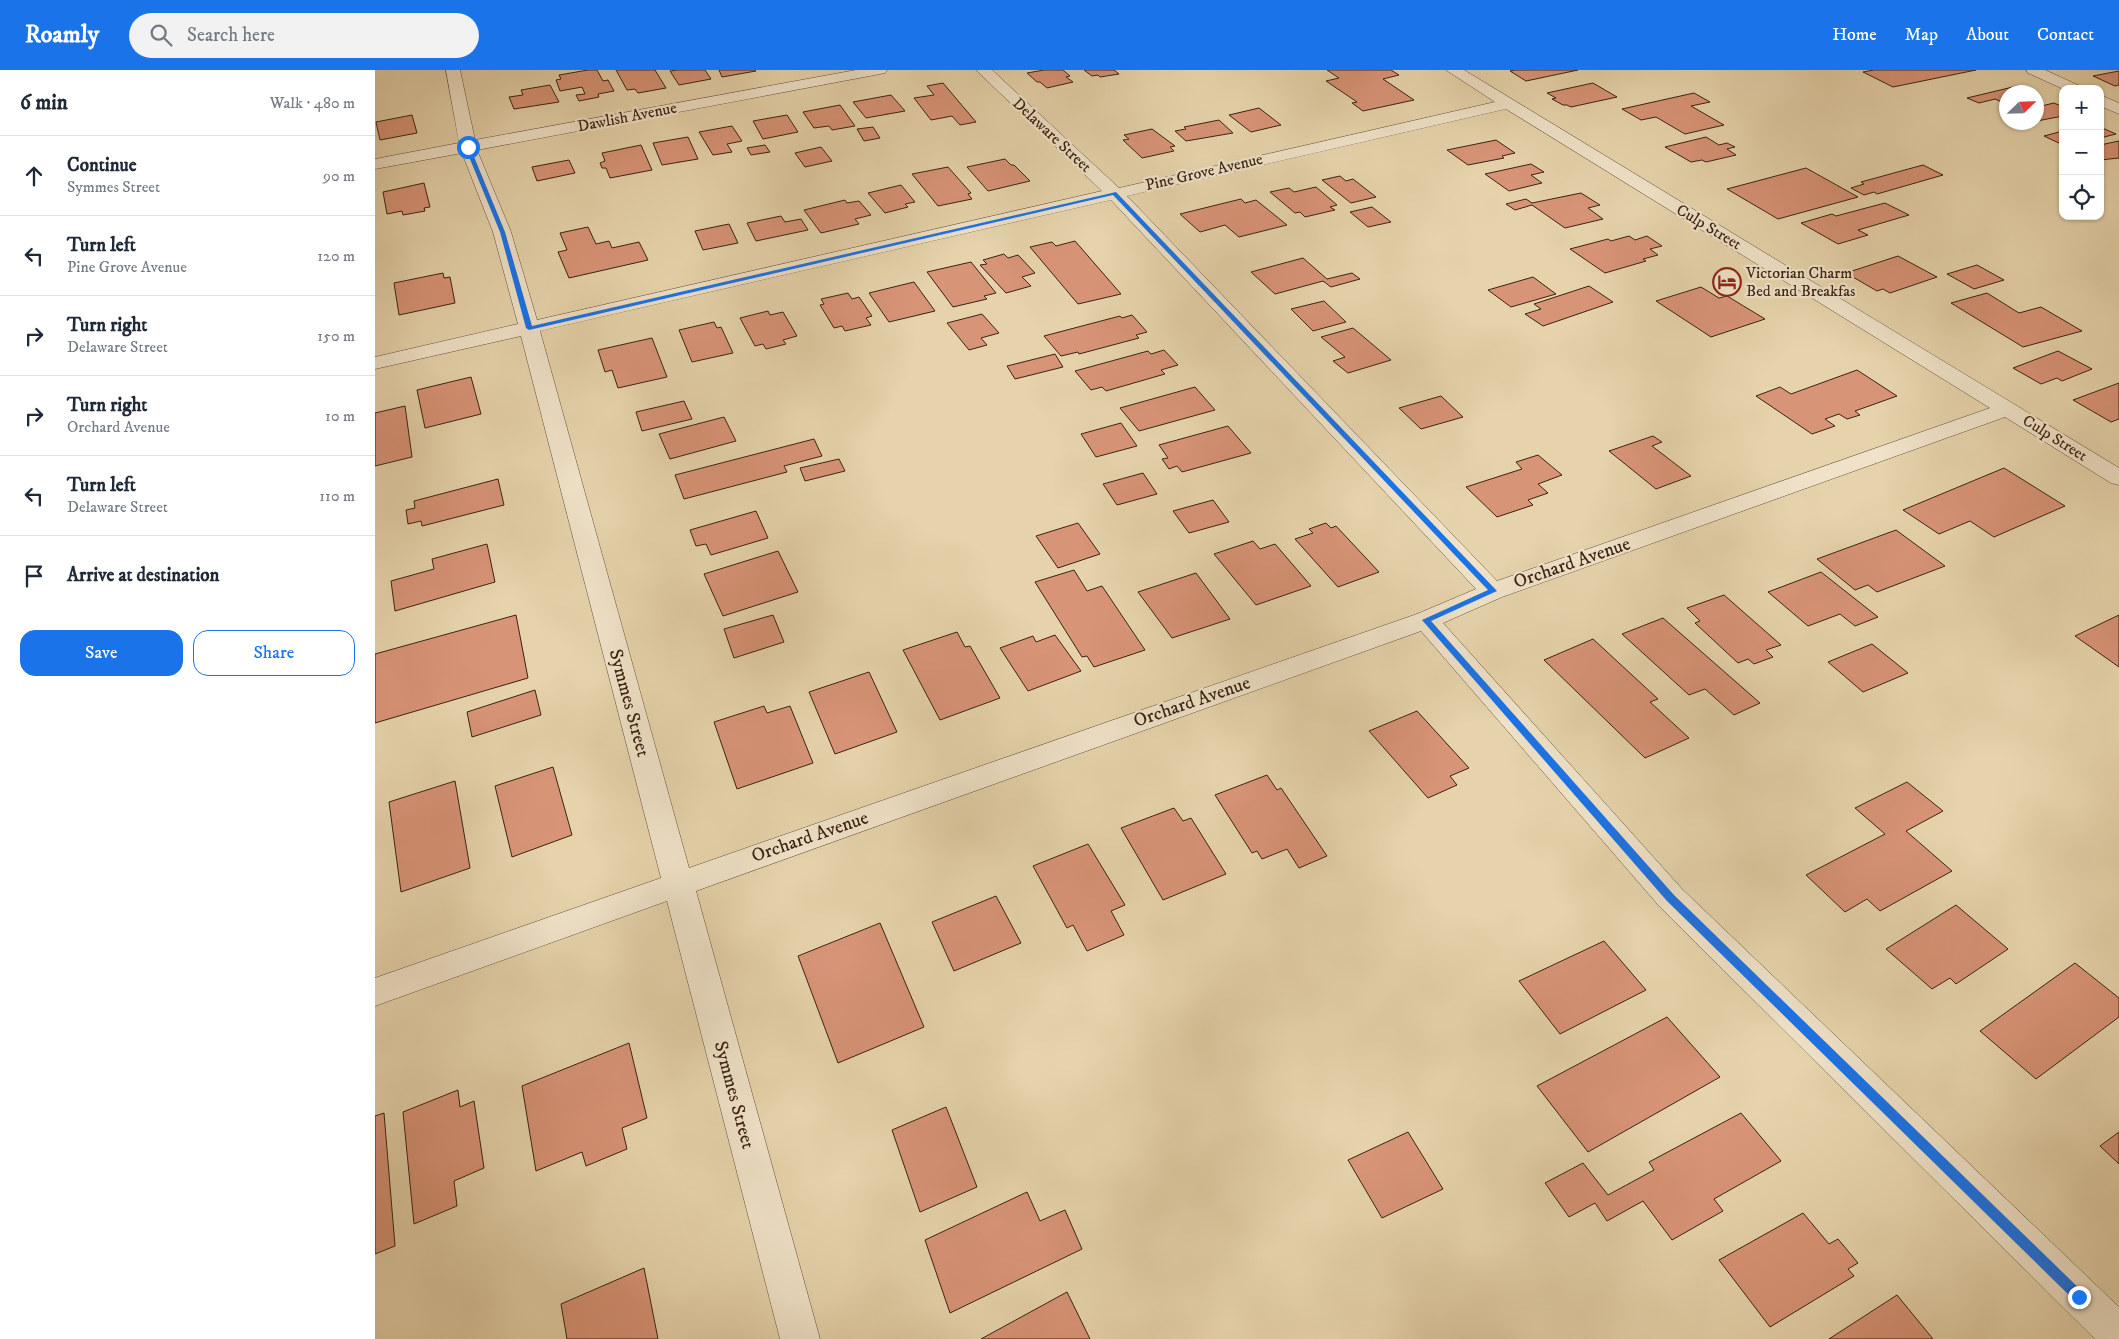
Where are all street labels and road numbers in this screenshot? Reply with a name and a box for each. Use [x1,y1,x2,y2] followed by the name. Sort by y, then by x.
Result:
[1008,93,1096,177] street label: Delaware Street
[576,97,679,136] street label: Dawlish Avenue
[1143,149,1265,195] street label: Pine Grove Avenue
[1673,200,1745,254] street label: Culp Street
[2019,410,2091,466] street label: Culp Street
[1511,532,1634,594] street label: Orchard Avenue
[604,647,654,759] street label: Symmes Street
[1131,671,1254,733] street label: Orchard Avenue
[749,806,872,868] street label: Orchard Avenue
[709,1039,759,1151] street label: Symmes Street

